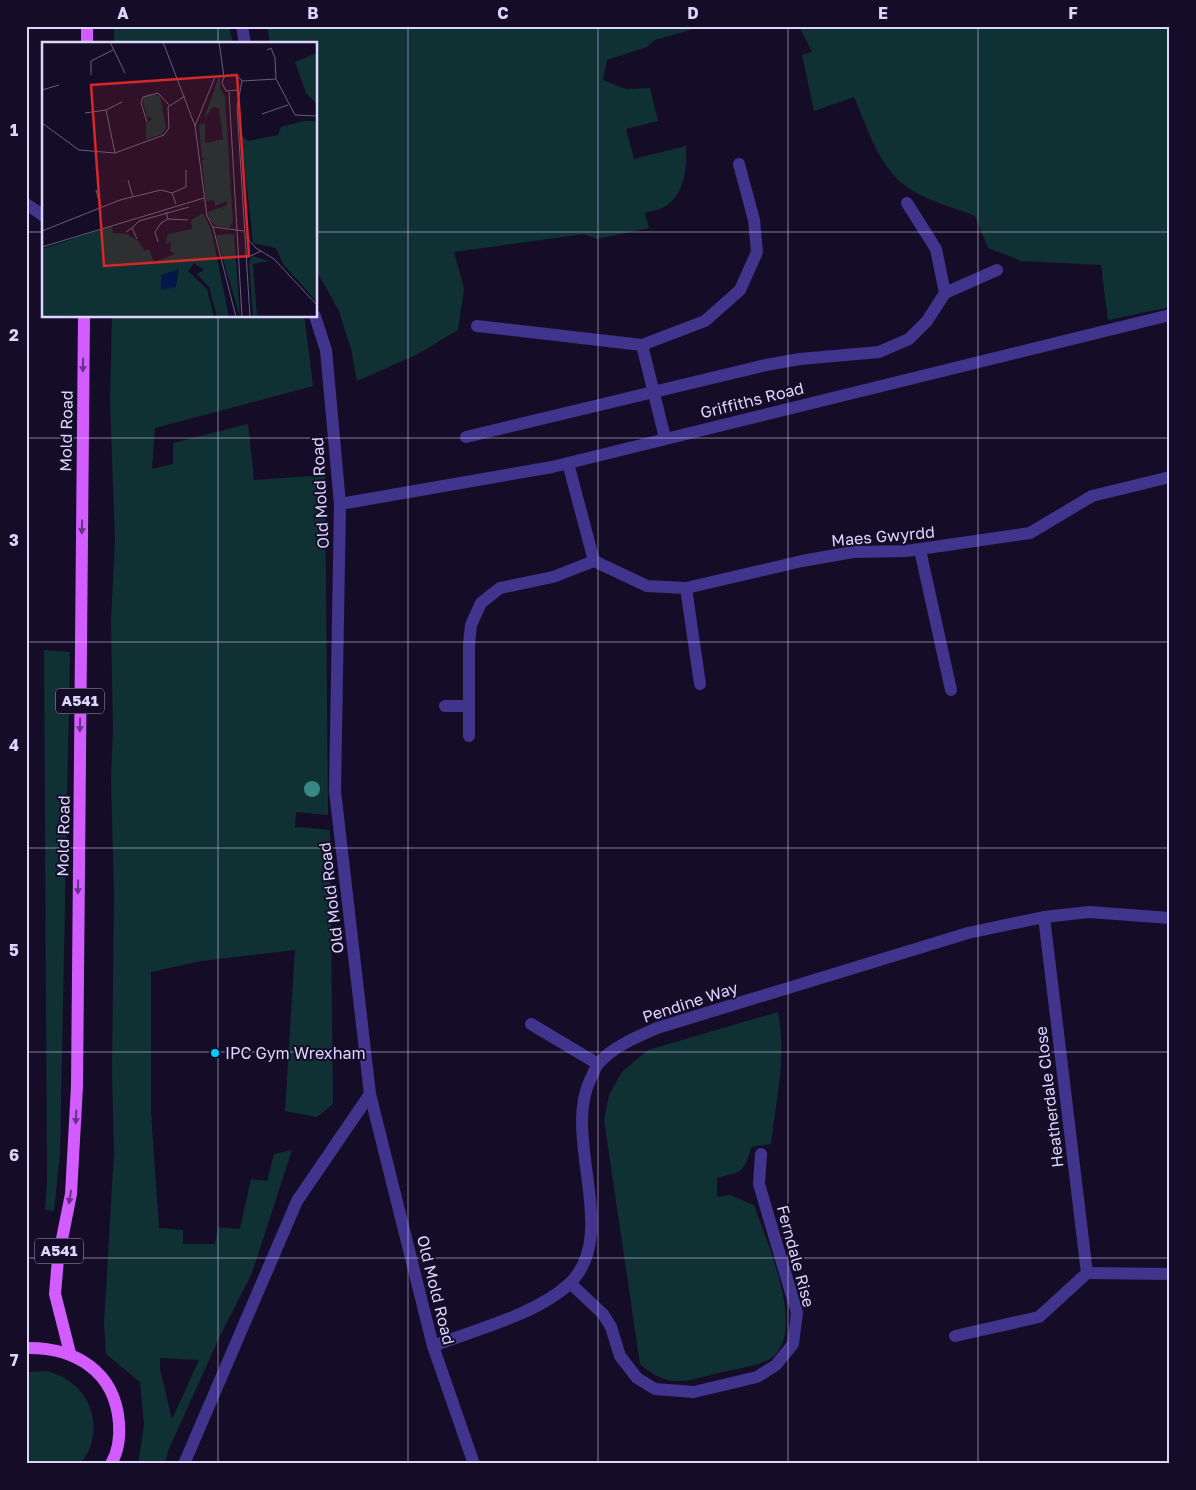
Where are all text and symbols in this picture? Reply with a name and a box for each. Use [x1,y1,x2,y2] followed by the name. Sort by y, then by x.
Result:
[117,3,129,23] text: A
[307,3,319,23] text: B
[497,3,509,23] text: C
[687,3,699,23] text: D
[878,3,888,23] text: E
[1068,3,1078,23] text: F
[42,42,318,318] inset map
[10,120,18,140] text: 1
[9,325,19,345] text: 2
[79,357,87,373] one-way arrow
[698,377,806,423] street label: Griffiths Road
[55,390,77,472] street label: Mold Road
[307,437,333,549] street label: Old Mold Road
[78,520,86,536] one-way arrow
[830,522,936,550] street label: Maes Gwyrdd
[9,530,19,550] text: 3
[56,688,104,714] road number: A541
[76,717,84,733] one-way arrow
[9,735,19,755] text: 4
[52,795,74,877] street label: Mold Road
[314,841,348,955] street label: Old Mold Road
[74,880,82,896] one-way arrow
[9,940,19,960] text: 5
[640,977,740,1027] street label: Pendine Way
[1030,1025,1068,1169] street label: Heatherdale Close
[225,1043,366,1063] place label: IPC Gym Wrexham
[209,1047,221,1059] marker: IPC Gym Wrexham
[71,1109,79,1125] one-way arrow
[9,1145,19,1165] text: 6
[66,1189,74,1205] one-way arrow
[773,1203,819,1309] street label: Ferndale Rise
[413,1233,459,1347] street label: Old Mold Road
[35,1238,83,1264] road number: A541
[10,1350,19,1370] text: 7

